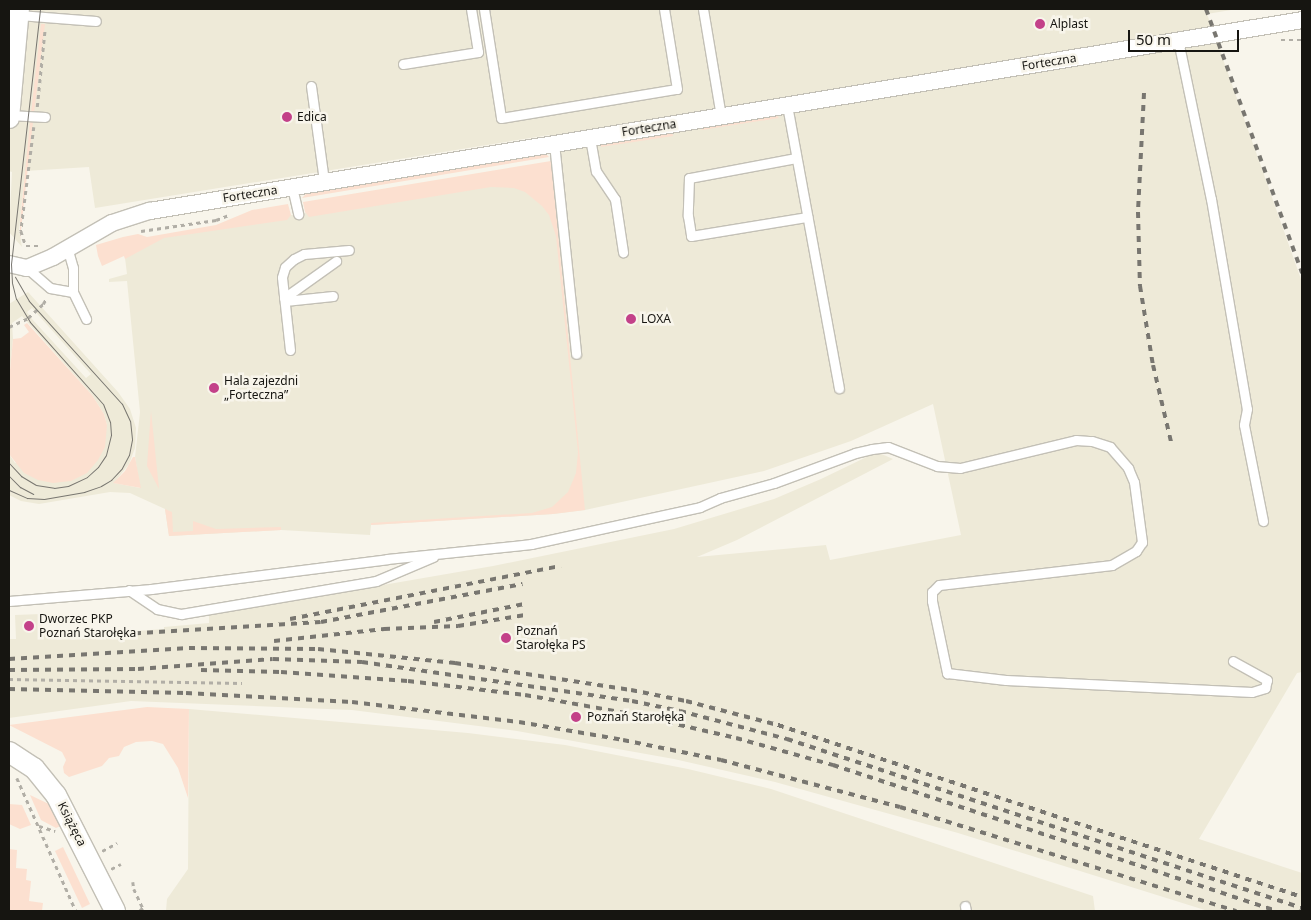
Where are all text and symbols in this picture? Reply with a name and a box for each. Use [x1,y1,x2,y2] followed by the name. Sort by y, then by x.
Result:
[1050,17,1088,31] place label: Alplast
[1034,18,1046,30] marker: Alplast
[1131,20,1242,52] scale bar
[1136,29,1171,49] text: 50 m
[1021,51,1077,73] street label: Forteczna
[297,110,327,124] place label: Edica
[281,111,293,123] marker: Edica
[621,117,677,139] street label: Forteczna
[222,183,278,205] street label: Forteczna
[641,312,671,326] place label: LOXA
[625,313,637,325] marker: LOXA
[224,374,298,402] place label: Hala zajezdni „Forteczna”
[208,382,220,394] marker: Hala zajezdni „Forteczna”
[39,612,136,640] place label: Dworzec PKP Poznań Starołęka
[23,620,35,632] marker: Dworzec PKP Poznań Starołęka
[516,624,586,652] place label: Poznań Starołęka PS
[500,632,512,644] marker: Poznań Starołęka PS
[569,710,583,724] marker: Poznań Starołęka
[587,710,684,724] place label: Poznań Starołęka
[55,799,89,849] street label: Książęca

